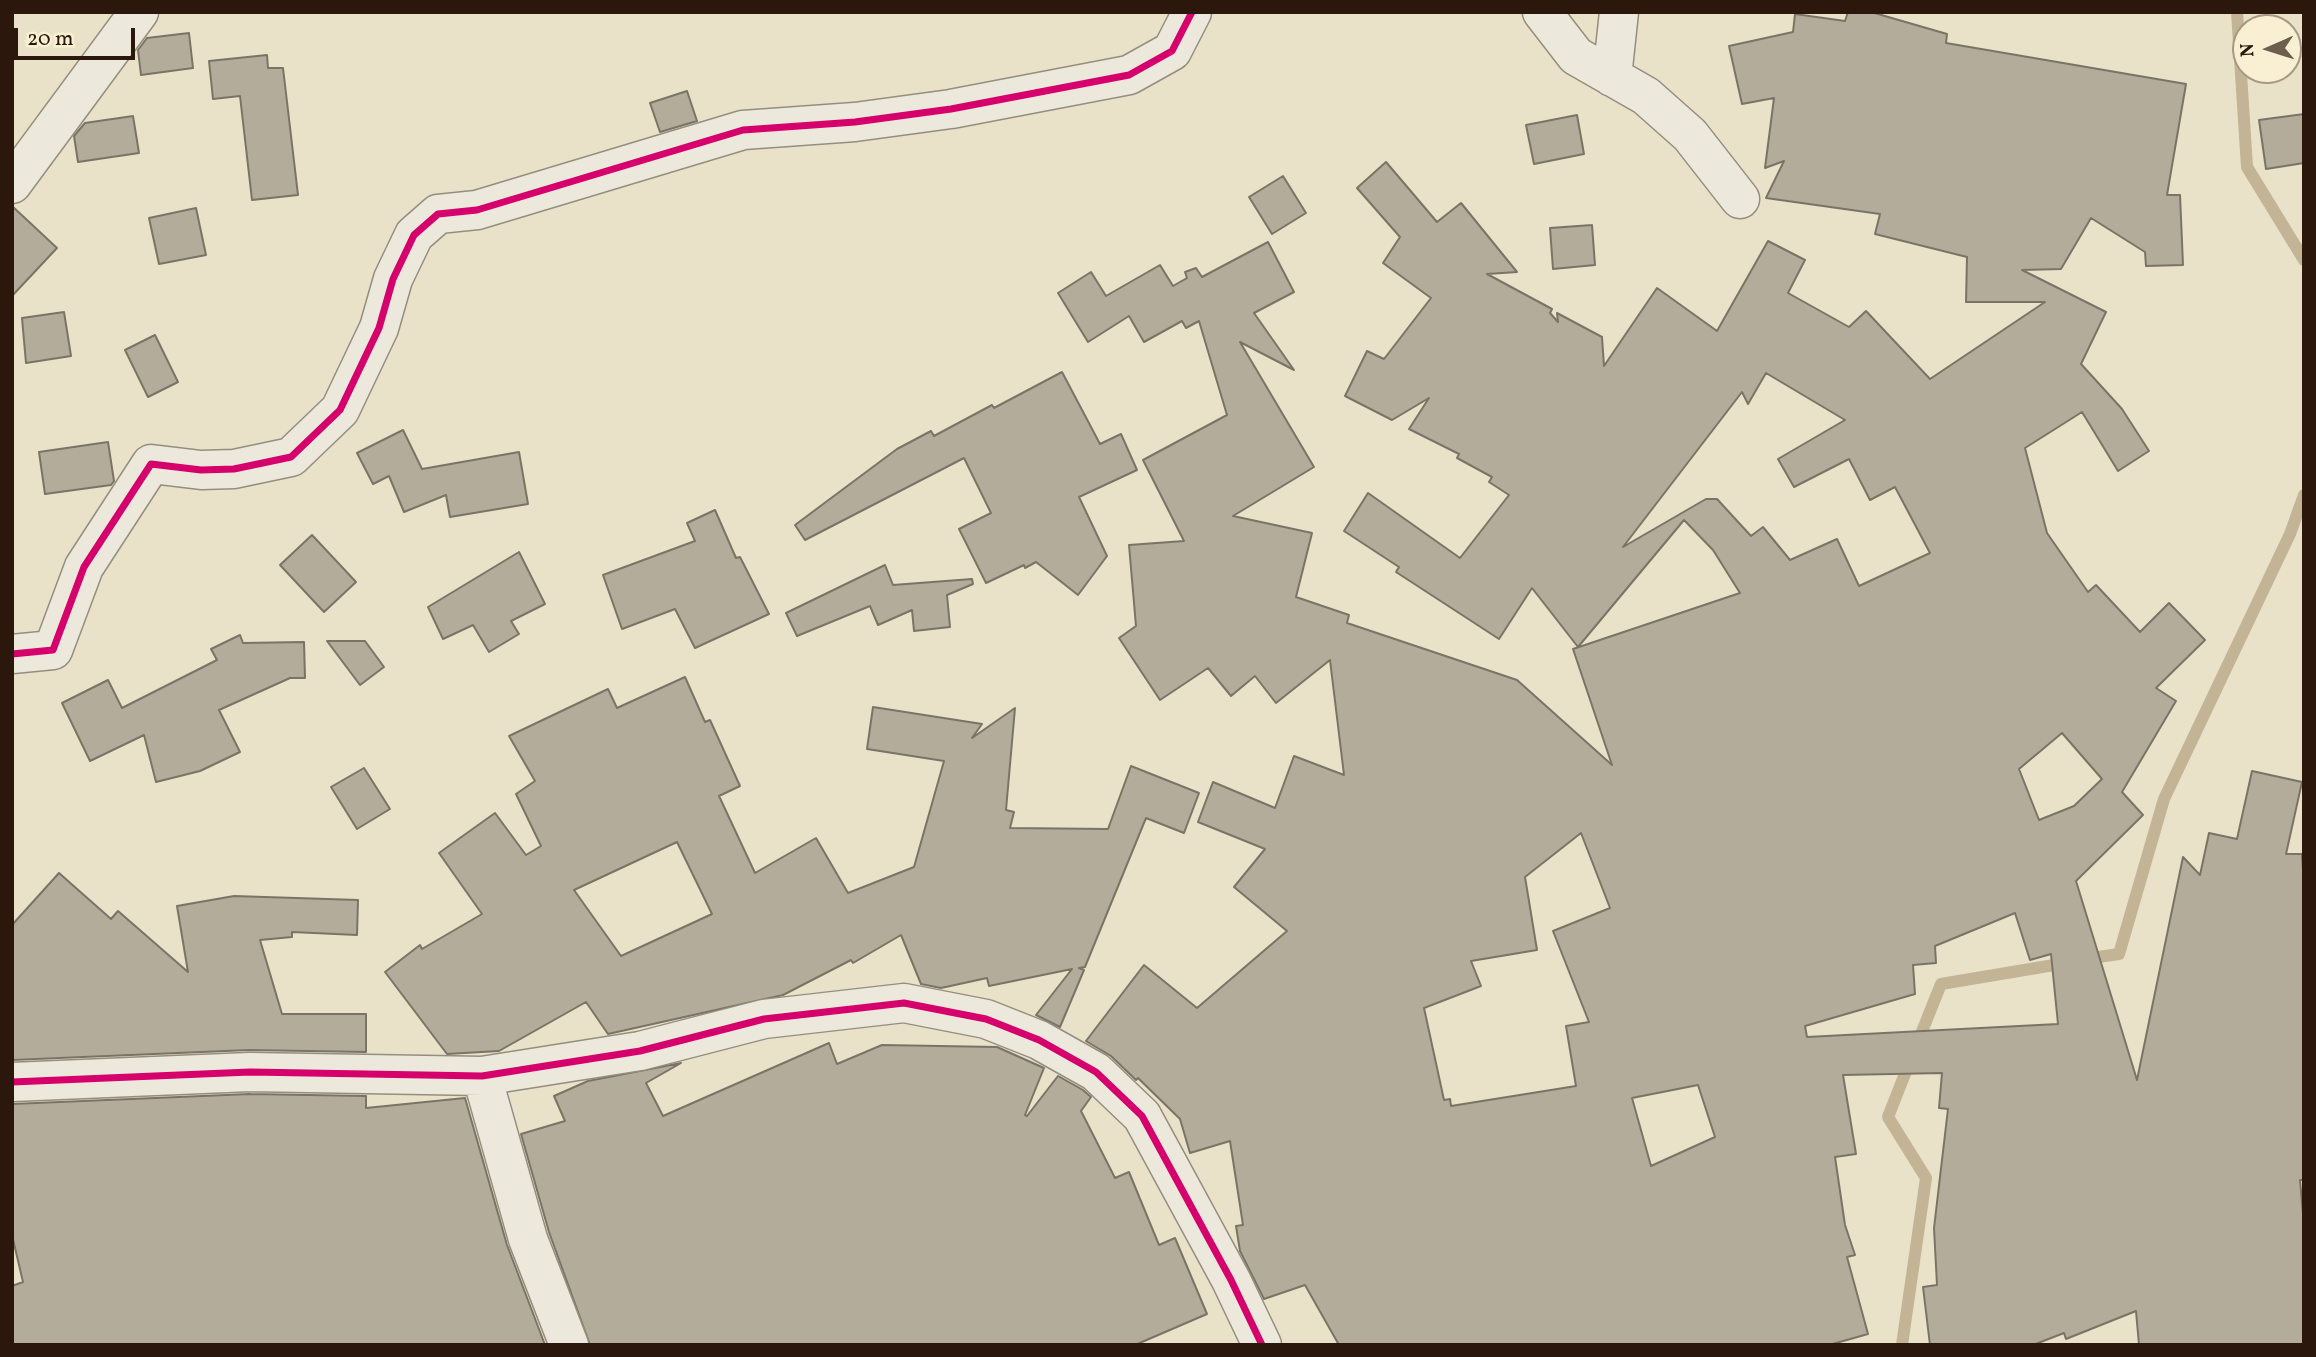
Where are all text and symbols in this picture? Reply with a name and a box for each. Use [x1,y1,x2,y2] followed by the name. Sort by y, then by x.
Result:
[18,14,138,58] scale bar
[2232,14,2302,84] north arrow
[27,25,73,54] text: 20 m
[2235,42,2261,58] text: N

